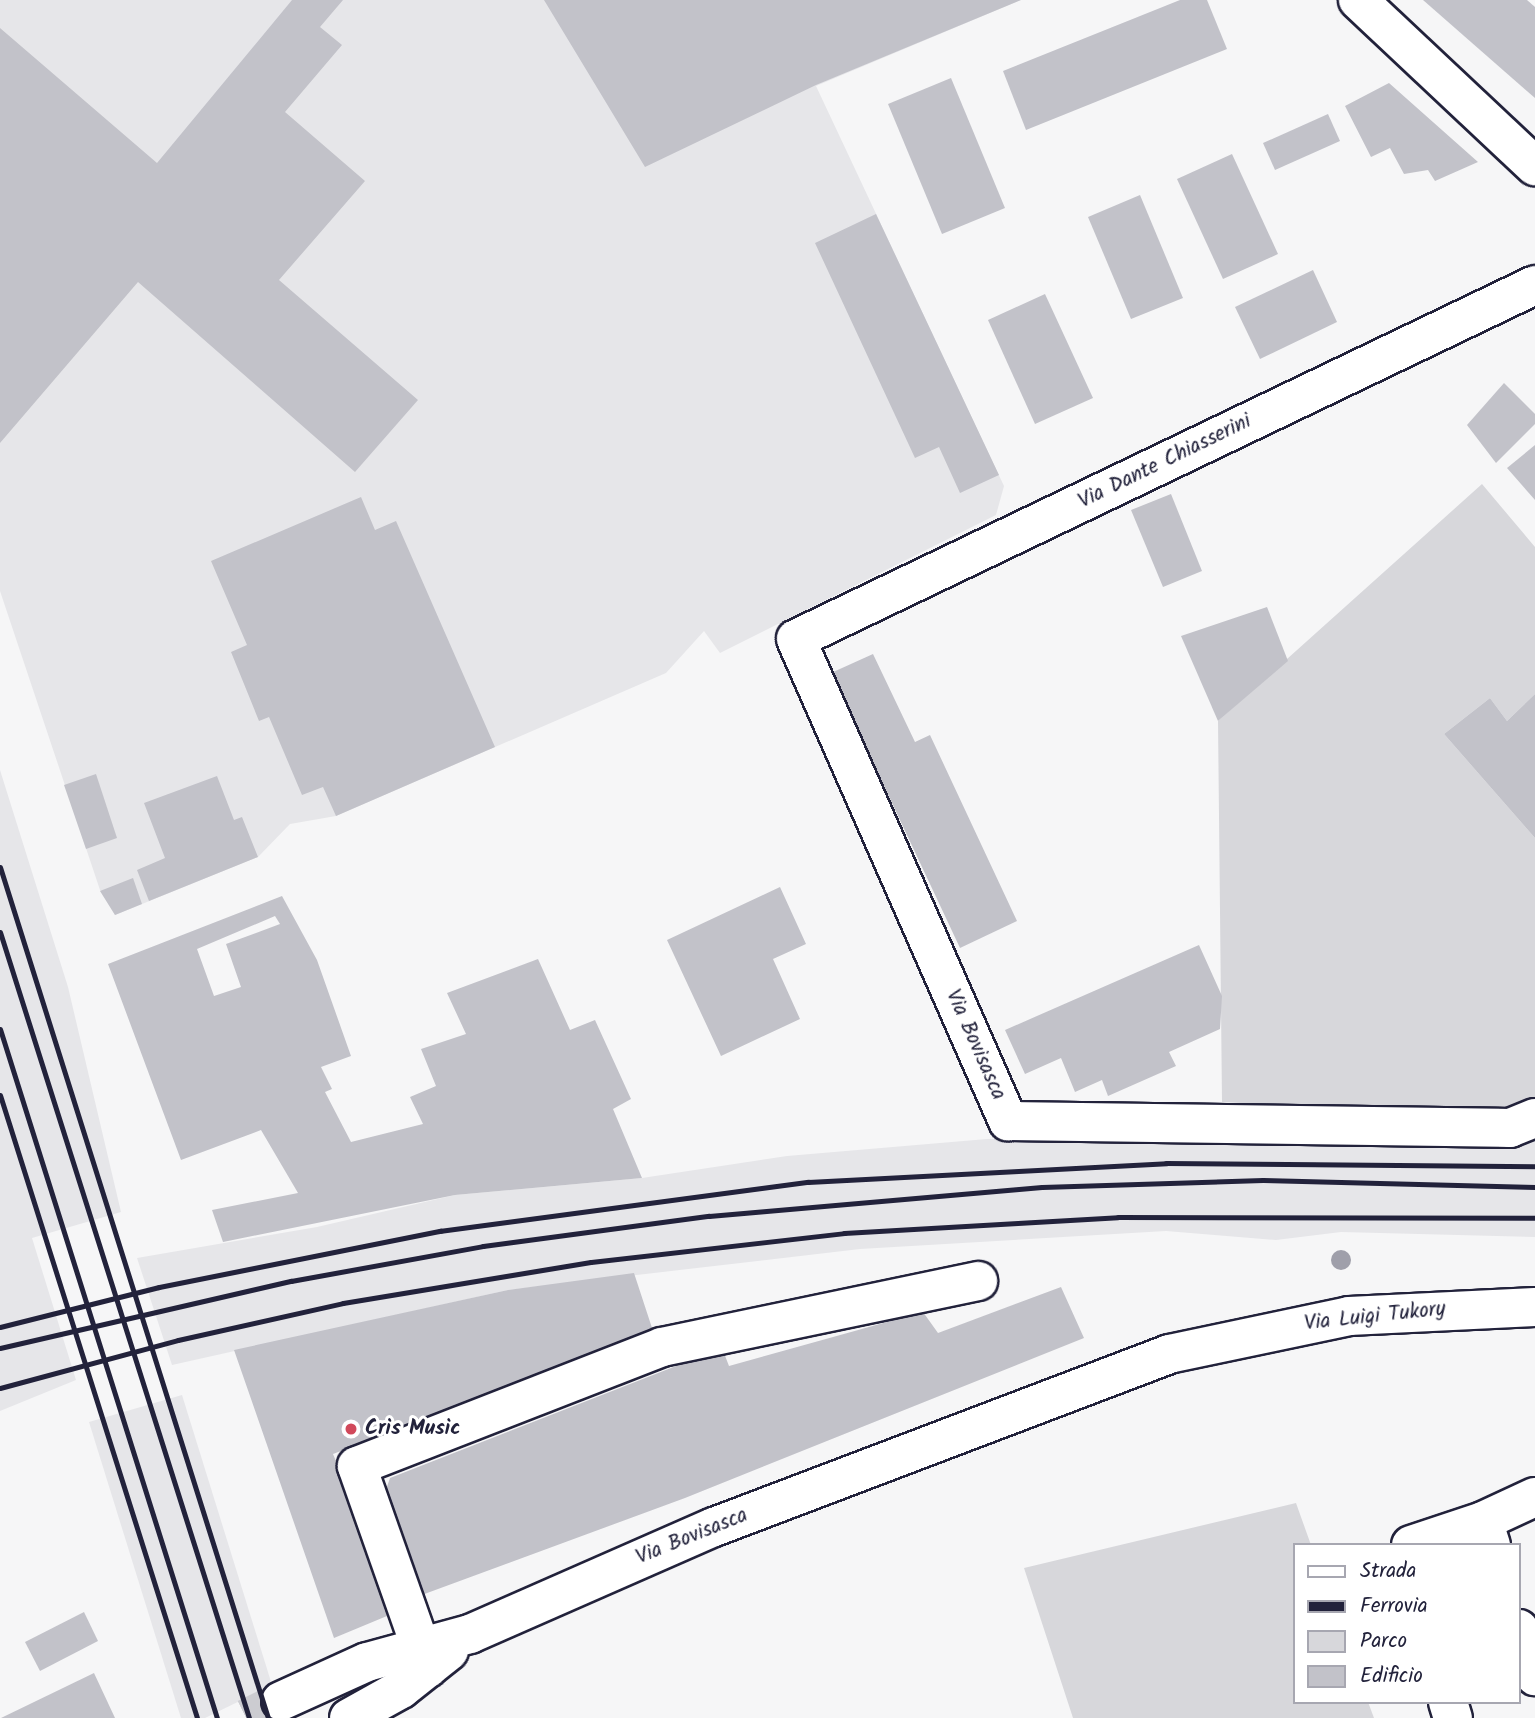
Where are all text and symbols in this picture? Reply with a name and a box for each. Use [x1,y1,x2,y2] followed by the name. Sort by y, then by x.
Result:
[1074,409,1256,515] street label: Via Dante Chiasserini
[939,986,1011,1104] street label: Via Bovisasca
[1303,1297,1447,1337] street label: Via Luigi Tukory
[365,1416,461,1442] place label: Cris Music
[343,1421,359,1437] marker: Cris Music
[633,1503,751,1571] street label: Via Bovisasca
[1294,1543,1521,1704] legend
[1360,1555,1416,1588] text: Strada
[1360,1590,1428,1623] text: Ferrovia
[1360,1625,1407,1658] text: Parco
[1360,1660,1423,1693] text: Edificio

